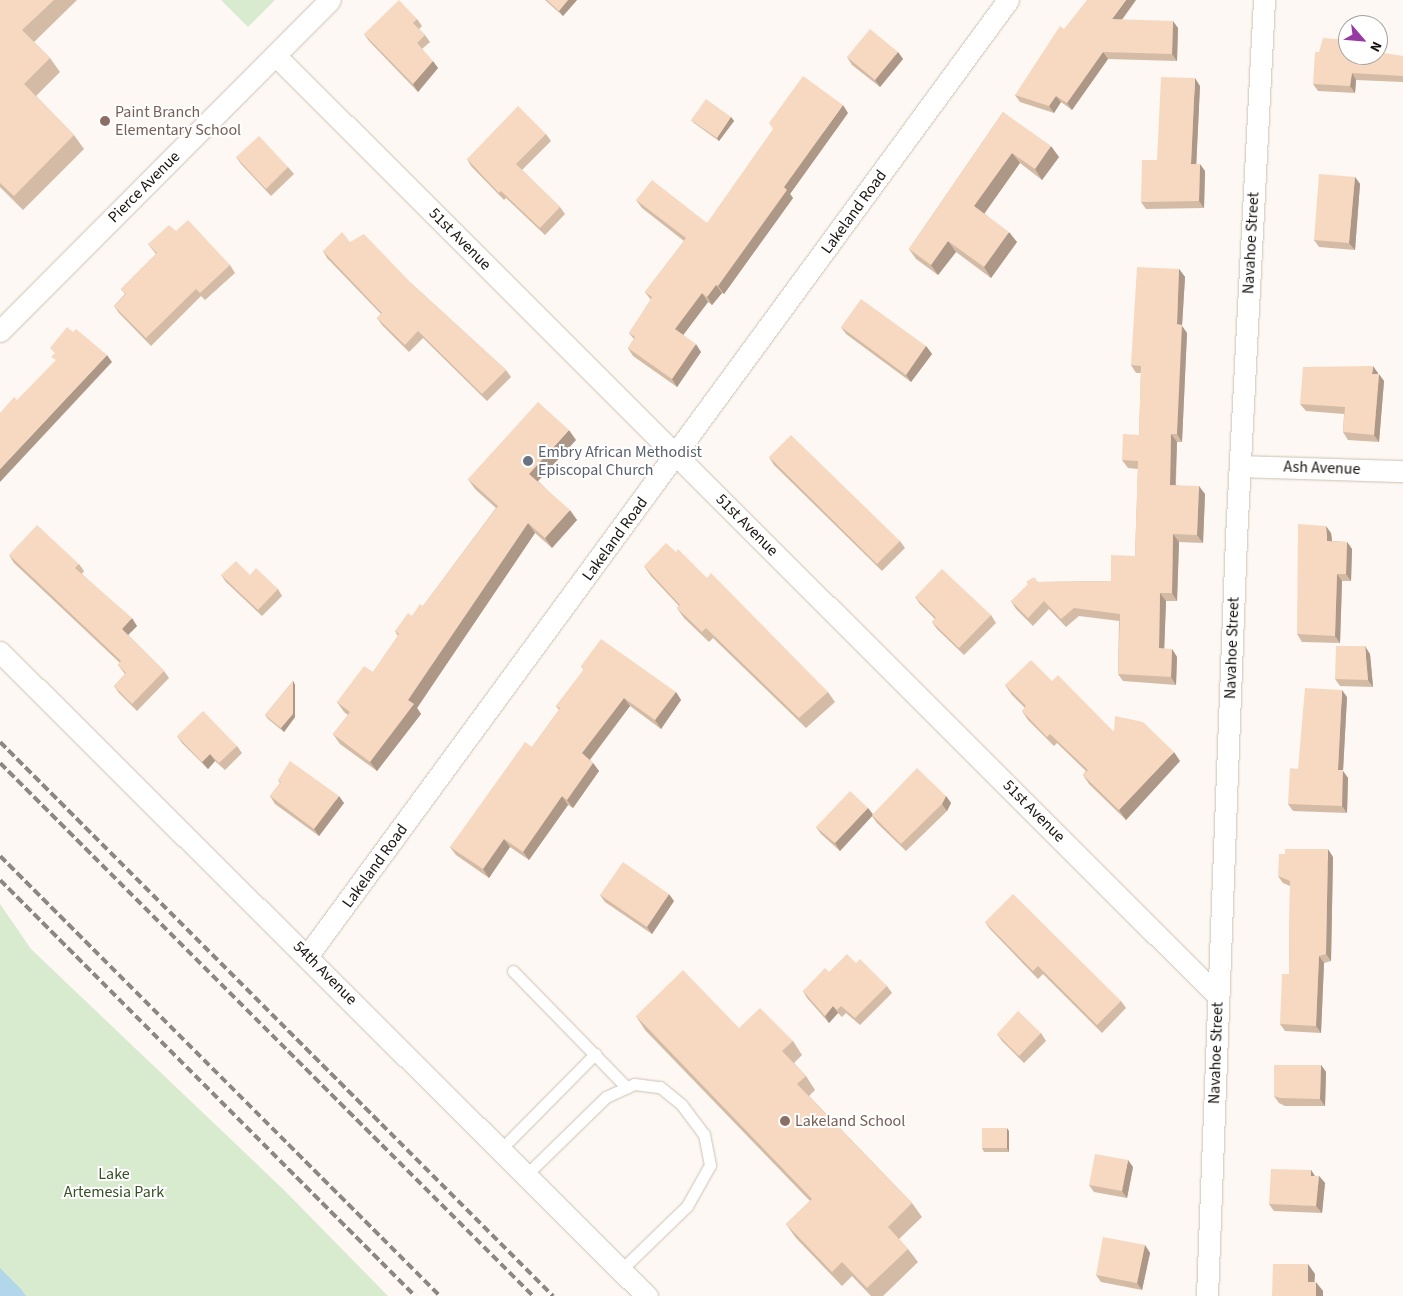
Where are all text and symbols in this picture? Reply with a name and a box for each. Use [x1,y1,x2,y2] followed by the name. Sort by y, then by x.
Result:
[1338,15,1388,65] north arrow
[1364,38,1386,55] text: N
[115,102,241,140] place label: Paint Branch Elementary School
[99,115,111,127] marker: Paint Branch Elementary School
[104,147,184,227] street label: Pierce Avenue
[817,166,891,258] street label: Lakeland Road
[1239,191,1263,295] street label: Navahoe Street
[425,204,495,274] street label: 51st Avenue
[538,442,702,480] place label: Embry African Methodist Episcopal Church
[522,455,534,467] marker: Embry African Methodist Episcopal Church
[1283,457,1361,479] street label: Ash Avenue
[712,490,782,560] street label: 51st Avenue
[578,493,652,585] street label: Lakeland Road
[1221,597,1243,699] street label: Navahoe Street
[999,776,1069,846] street label: 51st Avenue
[338,820,412,912] street label: Lakeland Road
[289,937,361,1009] street label: 54th Avenue
[1205,1002,1227,1104] street label: Navahoe Street
[795,1111,905,1131] place label: Lakeland School
[779,1115,791,1127] marker: Lakeland School
[64,1164,164,1202] park label: Lake Artemesia Park

